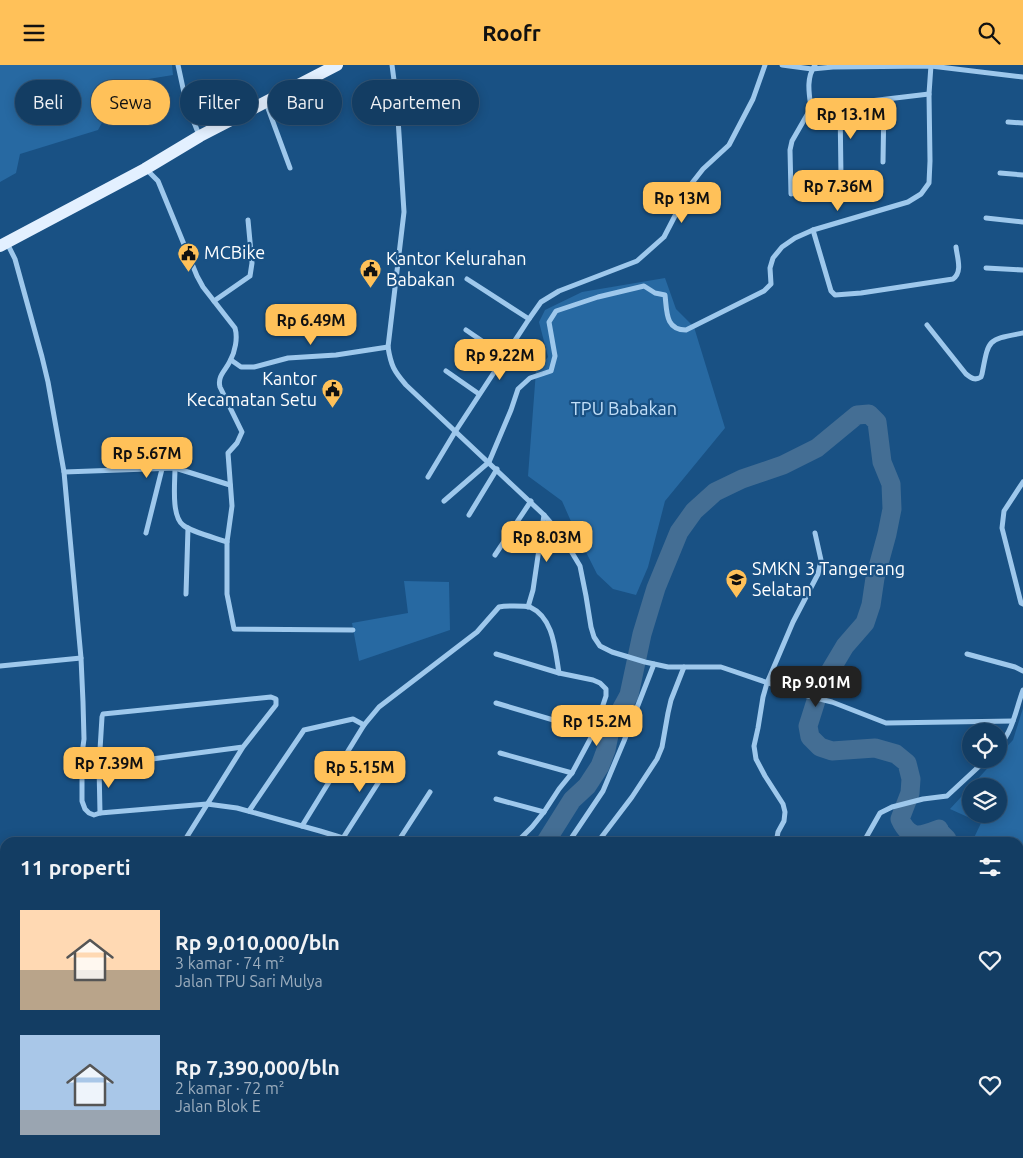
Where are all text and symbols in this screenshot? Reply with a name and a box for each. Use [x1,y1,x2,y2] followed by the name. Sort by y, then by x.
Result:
[20,19,48,47] icon: menu
[975,19,1003,47] icon: search
[482,20,541,45] text: Roofr
[15,80,81,125] chip: Beli
[91,80,170,125] chip: Sewa
[180,80,258,125] chip: Filter
[268,80,342,125] chip: Baru
[352,80,479,125] chip: Apartemen
[799,97,903,140] pin: Rp 13.1M
[816,105,886,123] text: Rp 13.1M
[786,169,890,212] pin: Rp 7.36M
[803,177,873,195] text: Rp 7.36M
[641,181,723,224] pin: Rp 13M
[654,189,710,207] text: Rp 13M
[176,241,200,272] public building icon: MCBike
[204,242,265,262] place label: MCBike
[386,248,527,289] place label: Kantor Kelurahan Babakan
[358,257,382,288] public building icon: Kantor Kelurahan Babakan
[259,303,363,346] pin: Rp 6.49M
[276,311,346,329] text: Rp 6.49M
[448,339,552,381] pin: Rp 9.22M
[465,346,535,364] text: Rp 9.22M
[187,368,317,409] place label: Kantor Kecamatan Setu
[321,377,345,408] public building icon: Kantor Kecamatan Setu
[571,398,677,418] park label: TPU Babakan
[95,437,199,479] pin: Rp 5.67M
[112,444,182,462] text: Rp 5.67M
[495,521,599,563] pin: Rp 8.03M
[512,528,582,546] text: Rp 8.03M
[752,558,905,599] place label: SMKN 3 Tangerang Selatan
[724,567,748,598] school or university icon: SMKN 3 Tangerang Selatan
[764,665,868,708] pin: Rp 9.01M
[781,673,851,691] text: Rp 9.01M
[545,705,649,747] pin: Rp 15.2M
[562,712,632,730] text: Rp 15.2M
[962,723,1007,823] map controls
[962,723,1007,768] button: locate
[57,747,161,789] pin: Rp 7.39M
[308,751,412,793] pin: Rp 5.15M
[74,754,144,772] text: Rp 7.39M
[325,758,395,776] text: Rp 5.15M
[962,778,1007,823] button: layers
[976,853,1004,881] icon: filters
[20,855,131,879] text: 11 properti
[60,930,120,990] icon: home
[175,930,340,954] text: Rp 9,010,000/bln
[976,946,1004,974] icon: heart
[175,954,285,972] text: 3 kamar · 74 m²
[175,972,323,990] text: Jalan TPU Sari Mulya
[60,1055,120,1115] icon: home
[175,1055,340,1079] text: Rp 7,390,000/bln
[976,1071,1004,1099] icon: heart
[175,1079,285,1097] text: 2 kamar · 72 m²
[175,1097,261,1115] text: Jalan Blok E

